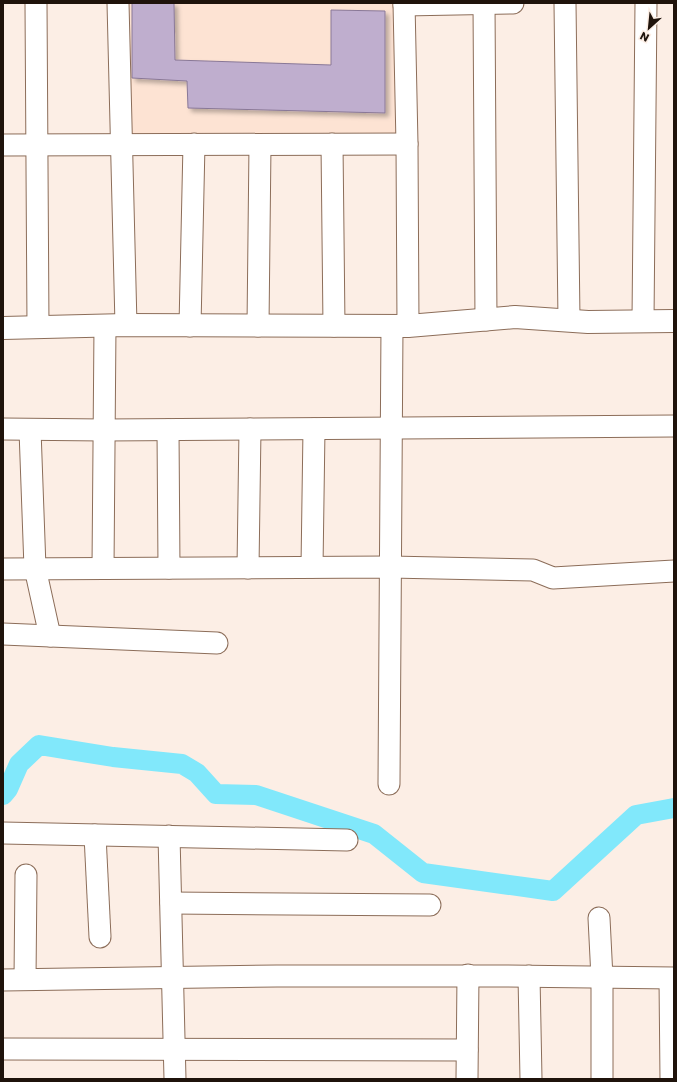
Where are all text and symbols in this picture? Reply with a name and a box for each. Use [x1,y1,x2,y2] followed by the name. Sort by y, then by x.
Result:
[629,8,669,48] north arrow
[637,28,652,46] text: N

